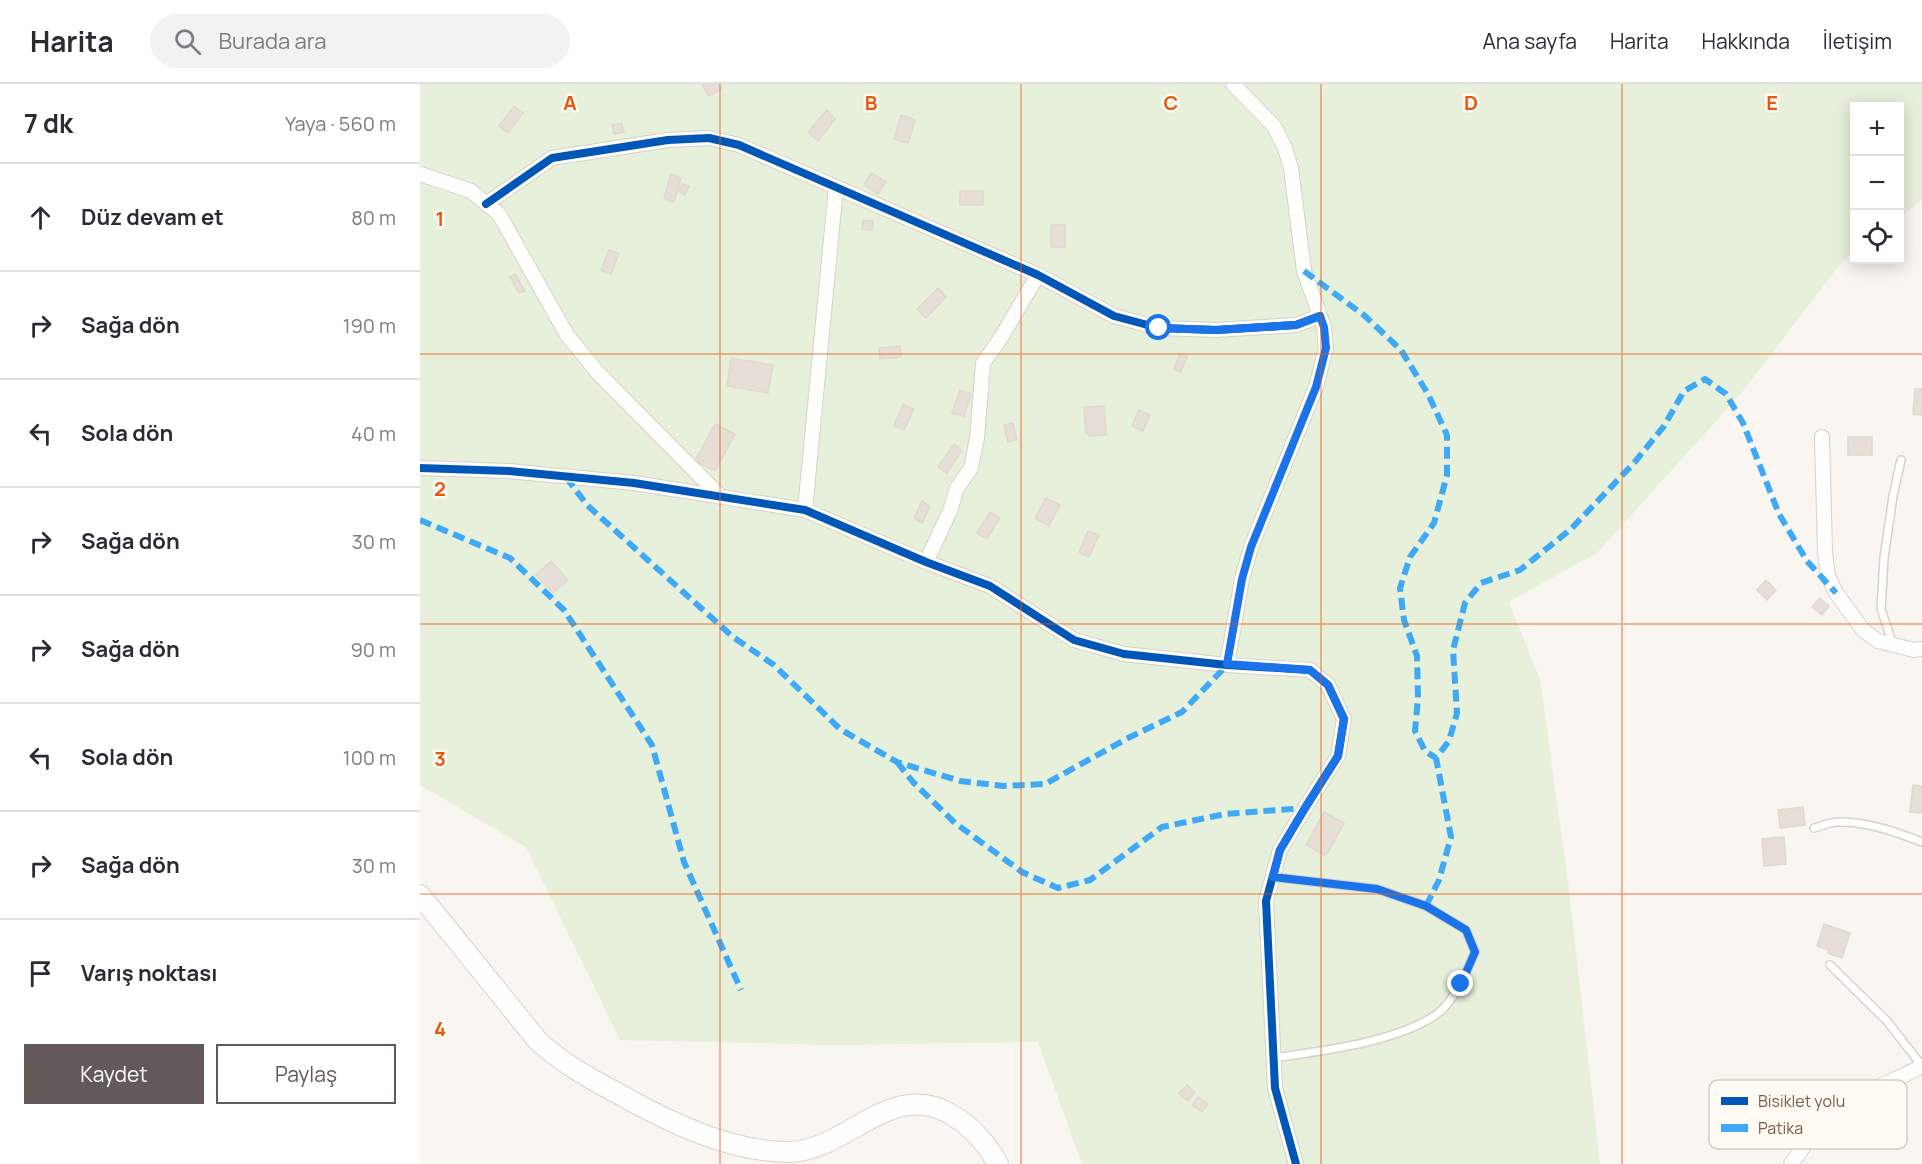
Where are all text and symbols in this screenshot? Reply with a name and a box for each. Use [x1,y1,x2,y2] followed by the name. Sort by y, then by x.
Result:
[150,14,570,68] search box
[30,22,114,60] text: Harita
[171,25,204,58] icon: search
[219,26,326,56] text: Burada ara
[1483,27,1577,55] text: Ana sayfa
[1610,27,1669,55] text: Harita
[1702,27,1790,55] text: Hakkında
[1823,27,1892,55] text: İletişim
[563,89,577,116] text: A
[865,89,878,116] text: B
[1164,89,1178,116] text: C
[1464,89,1478,116] text: D
[1766,89,1778,116] text: E
[1850,102,1904,264] map controls
[1850,102,1904,156] button: +
[24,105,73,141] text: 7 dk
[285,110,396,137] text: Yaya · 560 m
[1850,156,1904,210] button: −
[24,201,57,234] icon: ahead
[81,202,224,232] text: Düz devam et
[351,204,396,231] text: 80 m
[436,205,444,232] text: 1
[1850,210,1904,264] button: locate
[24,309,57,342] icon: right
[81,310,180,340] text: Sağa dön
[343,312,396,339] text: 190 m
[1145,314,1171,340] route start
[24,417,57,450] icon: left
[81,418,173,448] text: Sola dön
[351,420,396,447] text: 40 m
[434,475,446,502] text: 2
[24,525,57,558] icon: right
[81,526,180,556] text: Sağa dön
[352,528,396,555] text: 30 m
[24,633,57,666] icon: right
[81,634,180,664] text: Sağa dön
[350,636,396,663] text: 90 m
[24,741,57,774] icon: left
[81,742,173,772] text: Sola dön
[343,744,396,771] text: 100 m
[434,745,446,772] text: 3
[24,849,57,882] icon: right
[81,850,180,880] text: Sağa dön
[352,852,396,879] text: 30 m
[24,957,57,990] icon: arrive
[81,958,217,988] text: Varış noktası
[1447,970,1473,996] route end
[434,1015,446,1042] text: 4
[24,1044,204,1104] button: Kaydet
[216,1044,396,1104] button: Paylaş
[1709,1080,1907,1149] legend
[1758,1090,1845,1112] text: Bisiklet yolu
[1758,1117,1803,1139] text: Patika

